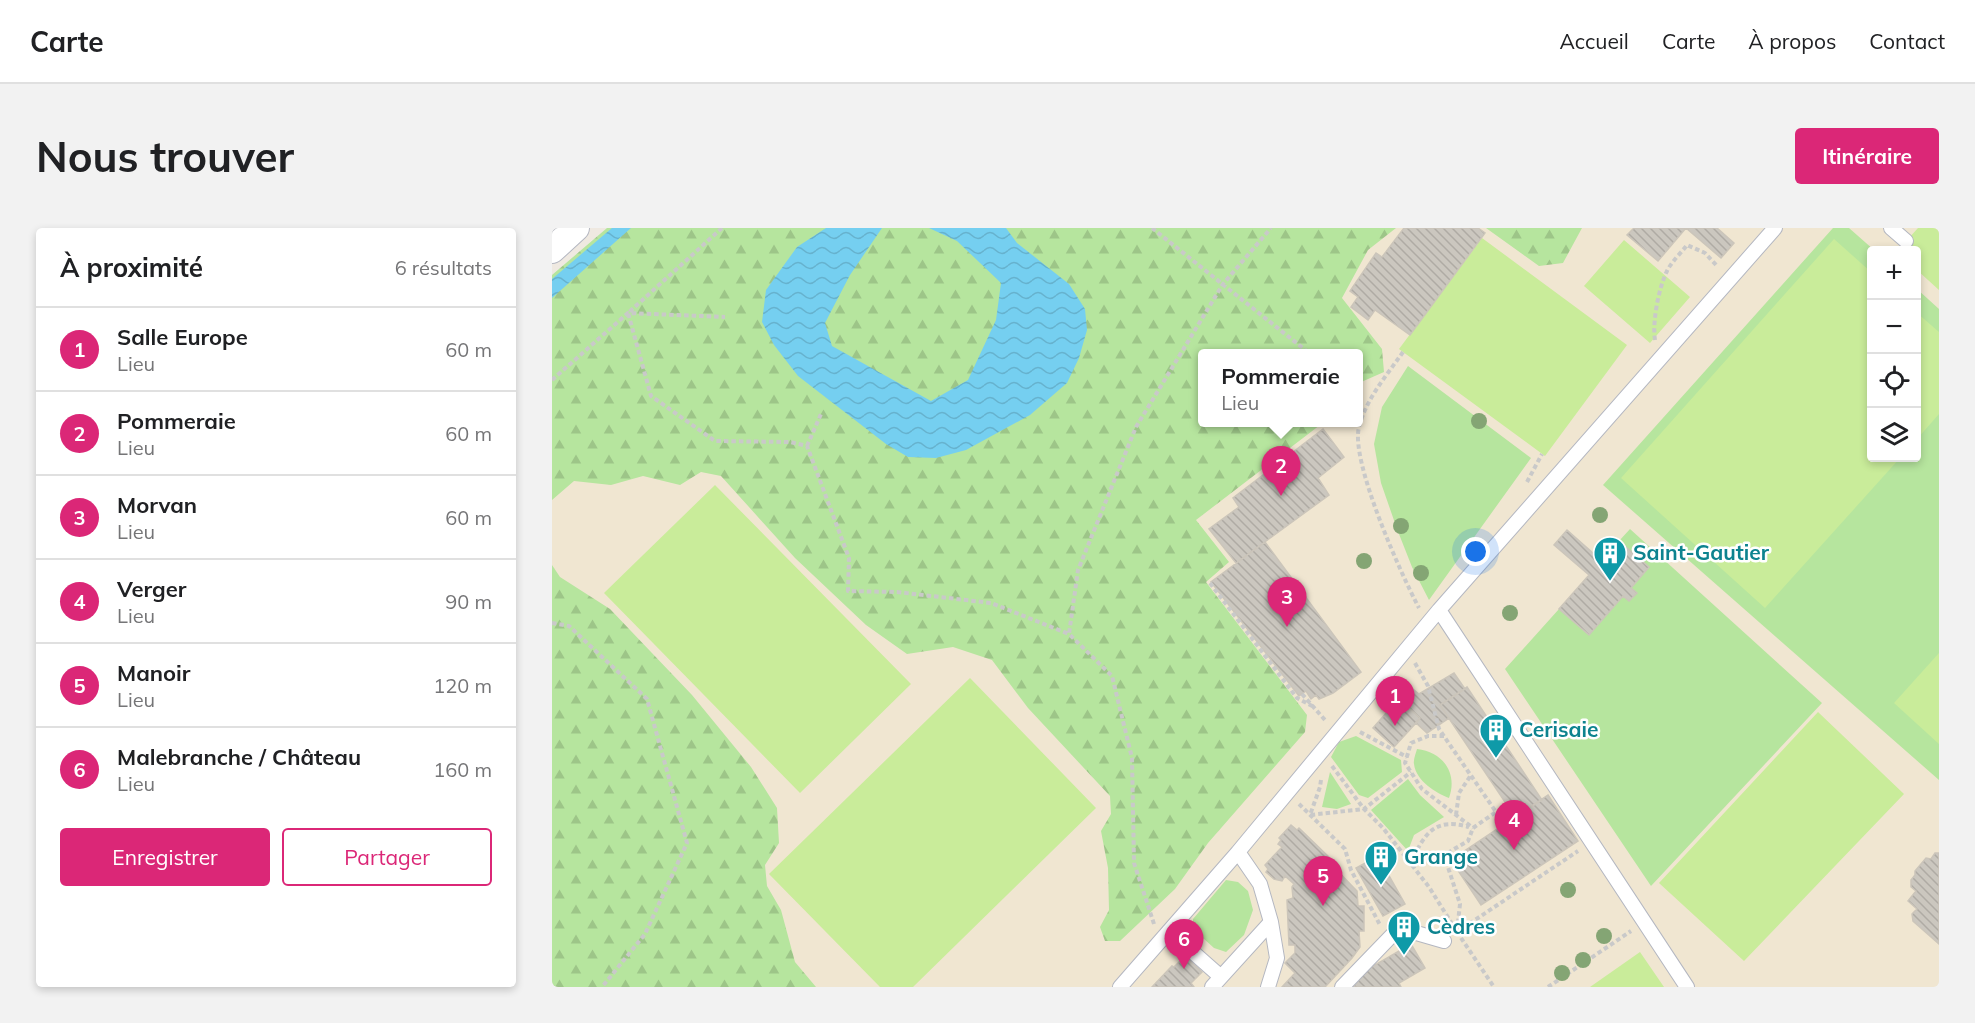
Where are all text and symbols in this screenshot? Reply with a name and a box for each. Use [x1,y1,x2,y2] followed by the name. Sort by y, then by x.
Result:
[30,24,104,59] text: Carte
[1559,28,1629,54] text: Accueil
[1662,28,1715,54] text: Carte
[1748,28,1836,54] text: À propos
[1869,28,1945,54] text: Contact
[1795,128,1939,184] button: Itinéraire
[36,130,294,183] text: Nous trouver
[1867,246,1921,462] map controls
[1867,246,1921,300] button: +
[60,251,203,284] text: À proximité
[395,255,492,280] text: 6 résultats
[1867,300,1921,354] button: −
[117,323,248,351] text: Salle Europe
[74,337,86,362] text: 1
[445,337,492,362] text: 60 m
[1198,349,1363,427] popup
[117,351,155,376] text: Lieu
[1867,354,1921,408] button: locate
[1221,362,1340,390] text: Pommeraie
[1221,390,1259,415] text: Lieu
[117,407,236,435] text: Pommeraie
[1867,408,1921,462] button: layers
[74,421,86,446] text: 2
[445,421,492,446] text: 60 m
[117,435,155,460] text: Lieu
[1262,446,1300,496] pin: 2
[117,491,197,519] text: Morvan
[74,505,86,530] text: 3
[445,505,492,530] text: 60 m
[117,519,155,544] text: Lieu
[1592,535,1628,582] building icon: Saint-Gautier
[1461,537,1490,566] your location
[1633,539,1770,565] place label: Saint-Gautier
[117,575,186,603] text: Verger
[1268,578,1306,627] pin: 3
[74,589,86,614] text: 4
[445,589,492,614] text: 90 m
[117,603,155,628] text: Lieu
[117,659,190,687] text: Manoir
[74,673,86,698] text: 5
[433,673,492,698] text: 120 m
[1376,676,1414,726] pin: 1
[117,687,155,712] text: Lieu
[1478,712,1514,759] building icon: Cerisaie
[1519,716,1598,742] place label: Cerisaie
[117,743,361,771] text: Malebranche / Château
[74,757,86,782] text: 6
[433,757,492,782] text: 160 m
[117,771,155,796] text: Lieu
[1494,800,1534,850] pin: 4
[60,828,270,886] button: Enregistrer
[282,828,492,886] button: Partager
[1363,839,1399,886] building icon: Grange
[1404,843,1478,869] place label: Grange
[1304,856,1342,906] pin: 5
[1386,909,1422,956] building icon: Cèdres
[1427,913,1495,939] place label: Cèdres
[1164,920,1204,969] pin: 6

